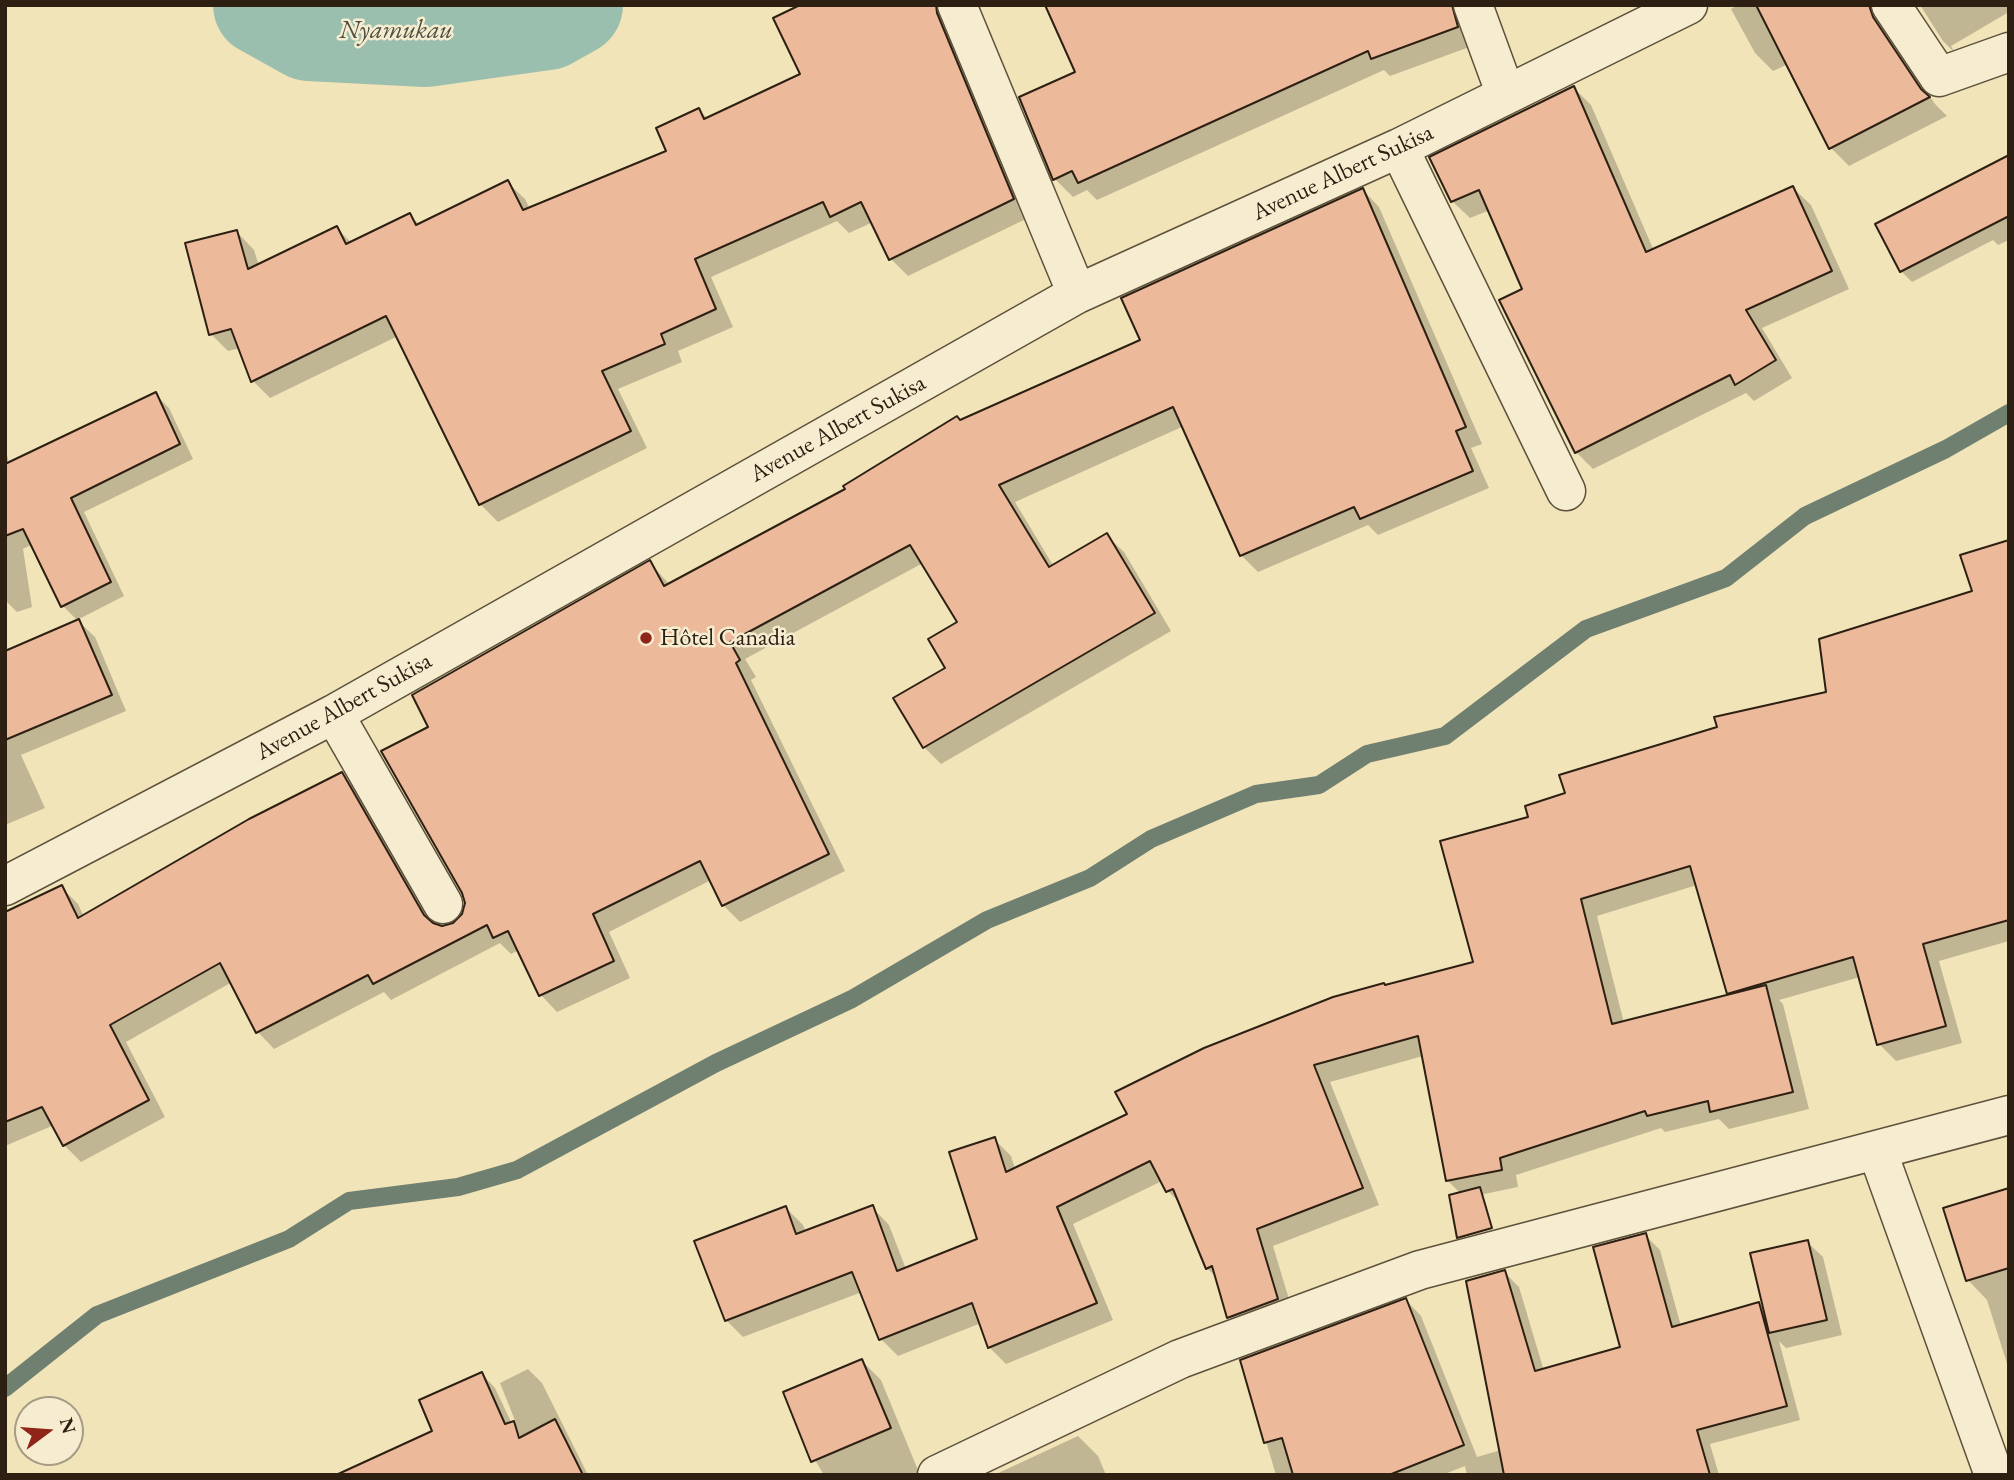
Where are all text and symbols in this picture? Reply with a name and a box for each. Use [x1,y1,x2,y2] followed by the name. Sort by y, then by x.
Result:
[339,15,453,47] water label: Nyamukau
[1248,118,1438,228] street label: Avenue Albert Sukisa
[745,369,931,489] street label: Avenue Albert Sukisa
[660,624,795,652] place label: Hôtel Canadia
[638,630,654,646] marker: Hôtel Canadia
[251,647,437,767] street label: Avenue Albert Sukisa
[14,1396,84,1466] north arrow
[54,1415,82,1436] text: N

